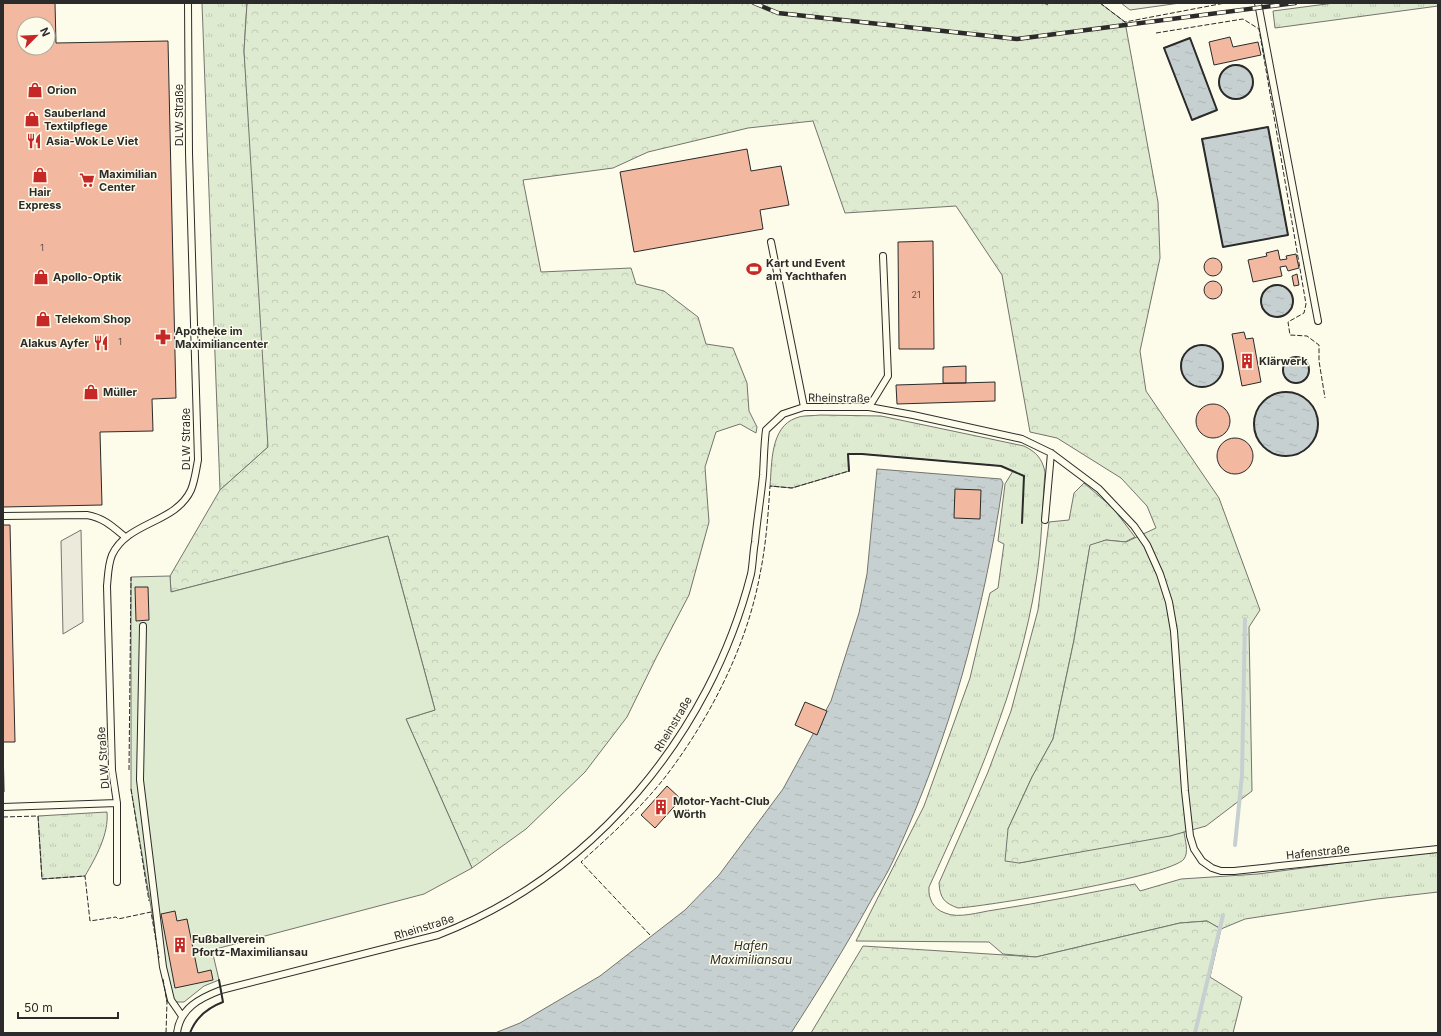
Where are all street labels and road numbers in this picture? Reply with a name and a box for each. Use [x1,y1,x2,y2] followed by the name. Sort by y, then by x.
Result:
[172,84,186,146] street label: DLW Straße
[808,390,870,406] street label: Rheinstraße
[179,408,193,470] street label: DLW Straße
[651,694,695,754] street label: Rheinstraße
[94,726,112,790] street label: DLW Straße
[1285,842,1351,862] street label: Hafenstraße
[392,911,456,943] street label: Rheinstraße

